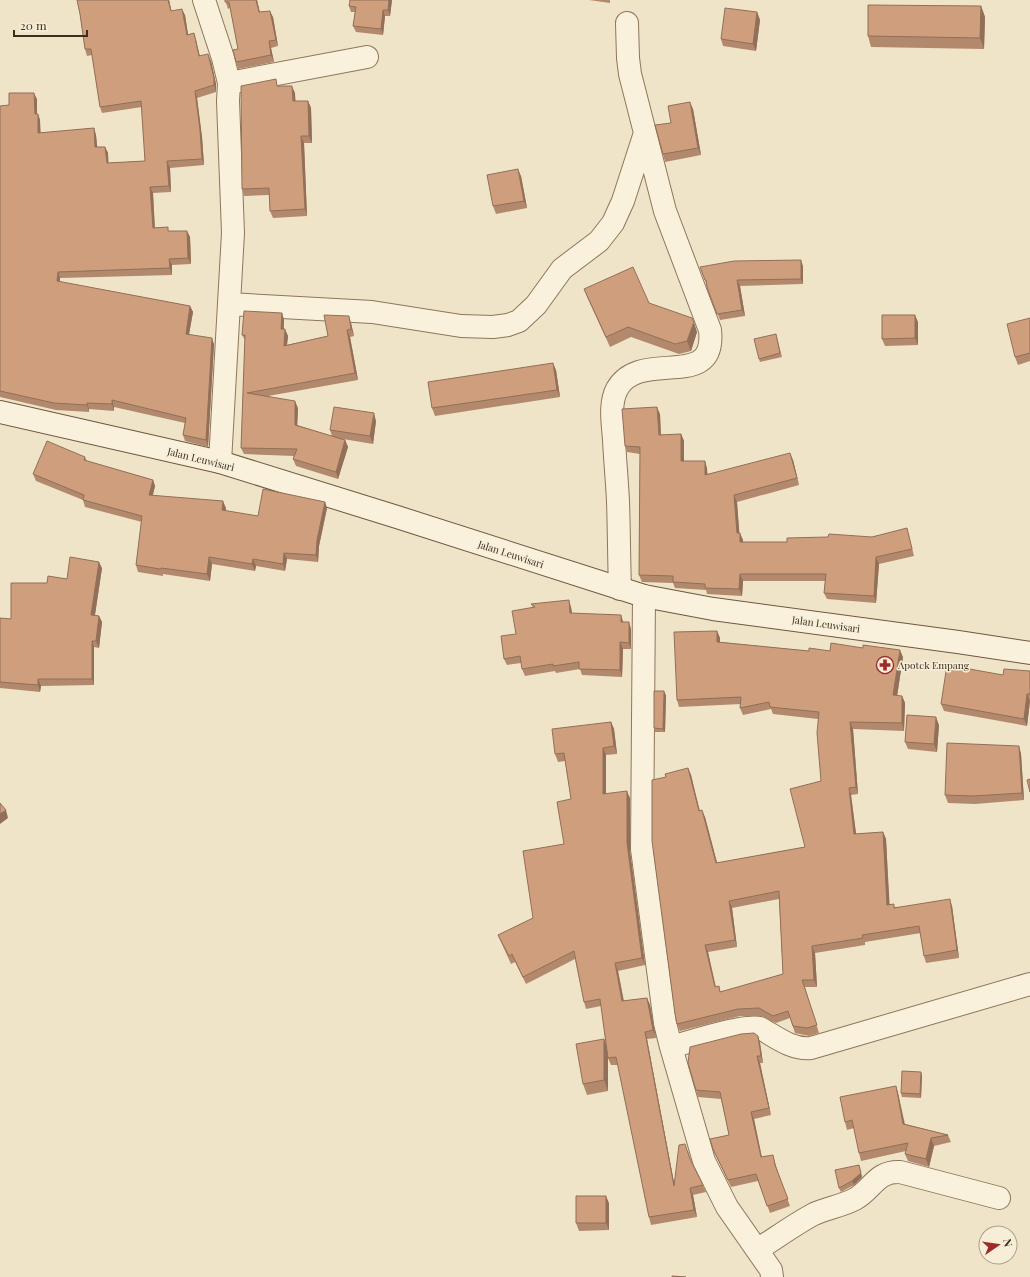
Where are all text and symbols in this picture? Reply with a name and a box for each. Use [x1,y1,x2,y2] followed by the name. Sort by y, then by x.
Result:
[14,12,87,38] scale bar
[20,17,47,33] text: 20 m
[165,444,236,474] street label: Jalan Leuwisari
[475,536,546,571] street label: Jalan Leuwisari
[790,612,861,636] street label: Jalan Leuwisari
[875,655,895,675] pharmacy icon: Apotek Empang
[897,658,970,672] place label: Apotek Empang
[978,1225,1018,1265] north arrow
[1000,1237,1016,1248] text: N

